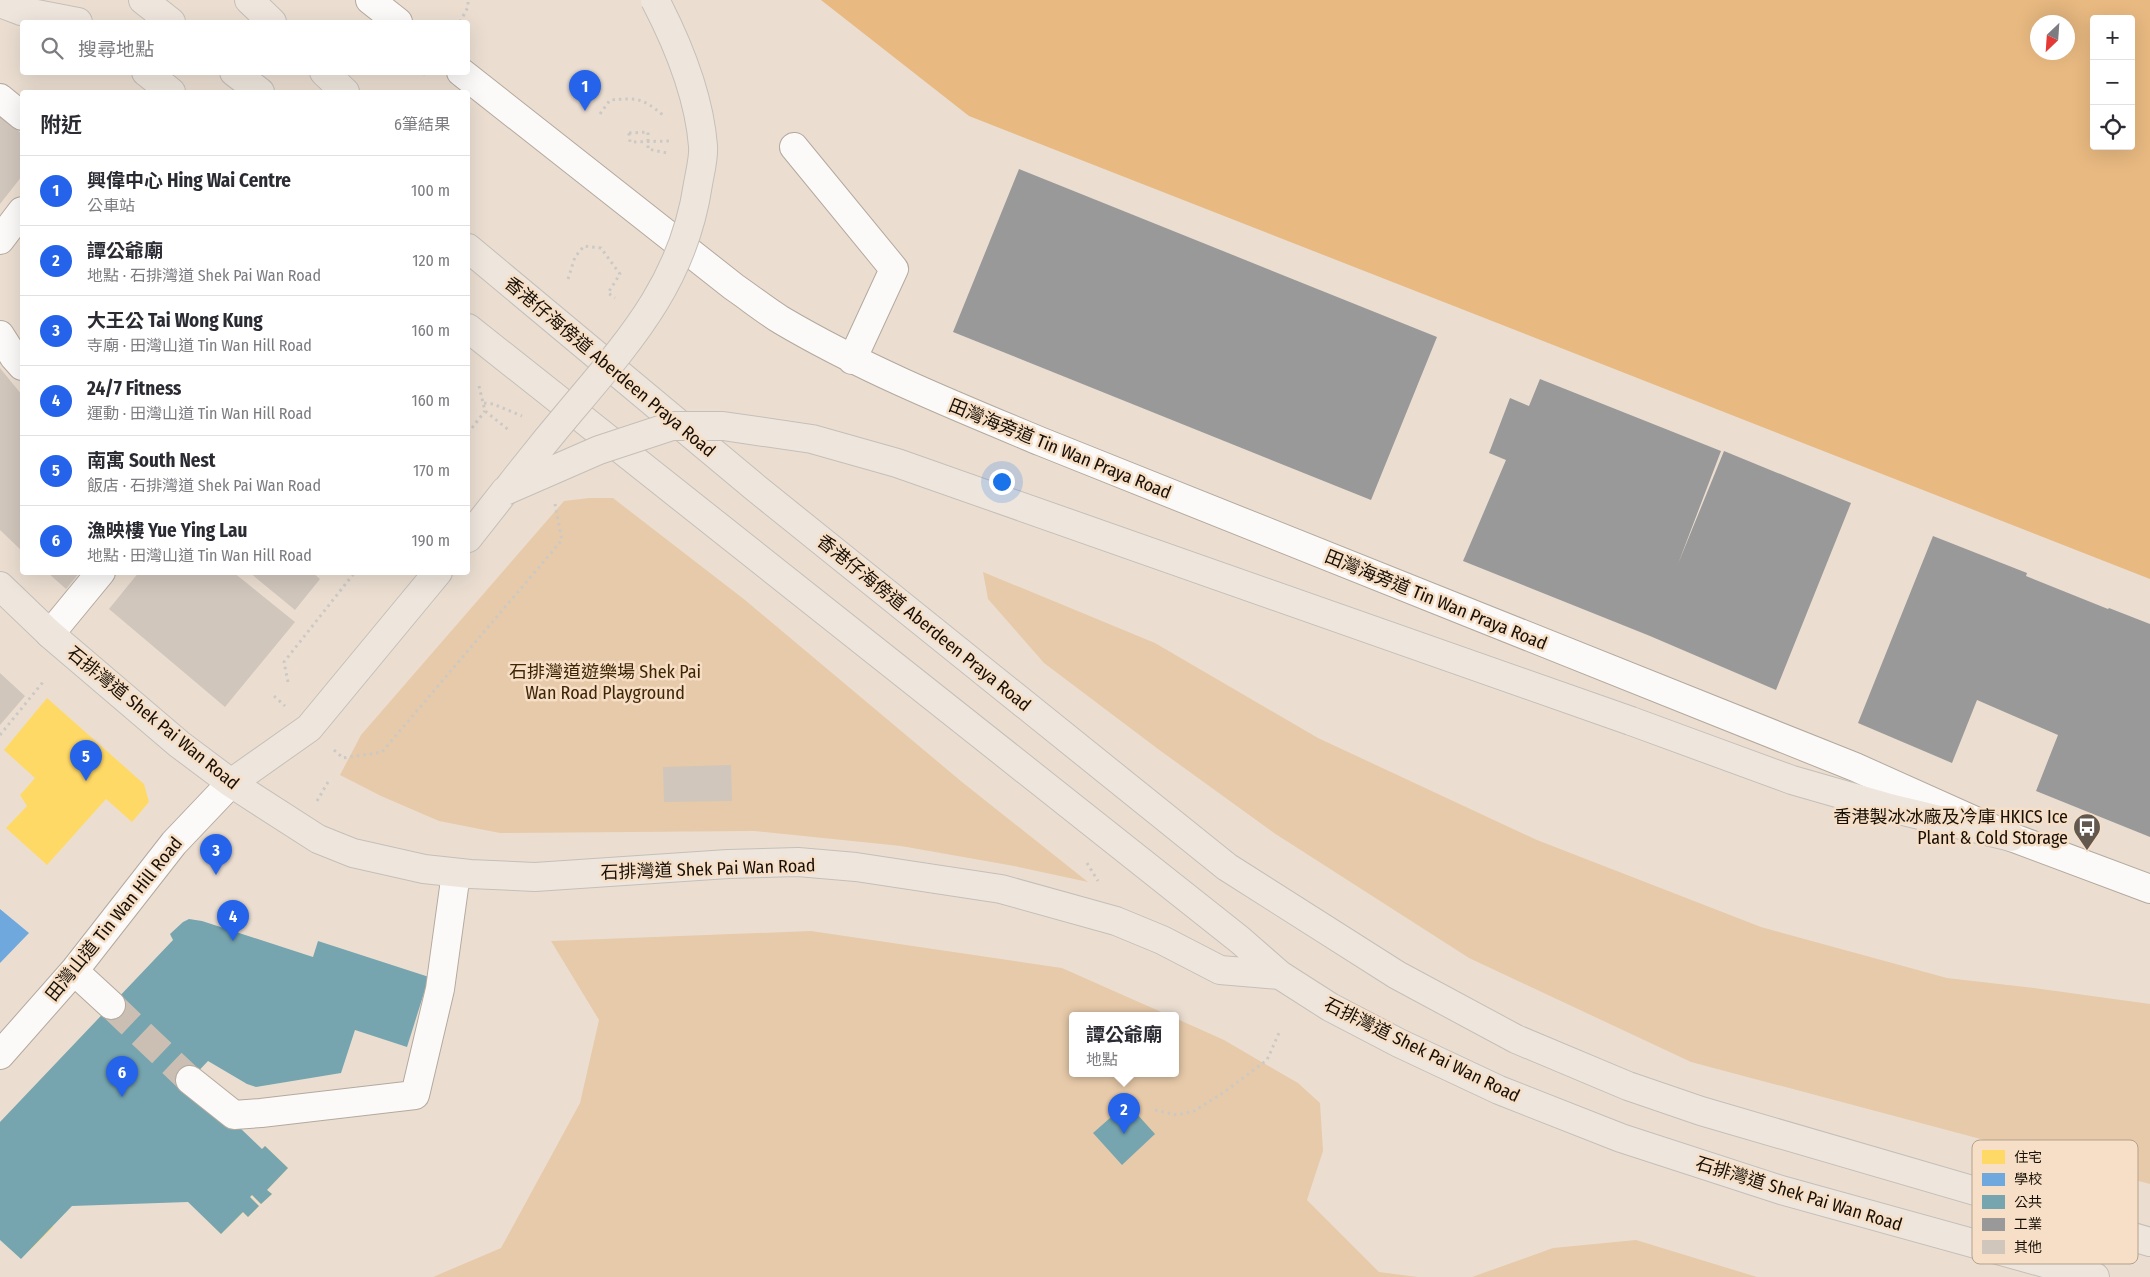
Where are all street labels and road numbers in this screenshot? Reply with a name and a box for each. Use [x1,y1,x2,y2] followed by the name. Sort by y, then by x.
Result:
[500,272,720,462] street label: 香港仔海傍道 Aberdeen Praya Road
[946,394,1174,504] street label: 田灣海旁道 Tin Wan Praya Road
[813,530,1035,716] street label: 香港仔海傍道 Aberdeen Praya Road
[1322,545,1550,655] street label: 田灣海旁道 Tin Wan Praya Road
[63,642,243,794] street label: 石排灣道 Shek Pai Wan Road
[41,832,187,1006] street label: 田灣山道 Tin Wan Hill Road
[600,854,816,884] street label: 石排灣道 Shek Pai Wan Road
[1321,993,1523,1107] street label: 石排灣道 Shek Pai Wan Road
[1693,1152,1905,1236] street label: 石排灣道 Shek Pai Wan Road

